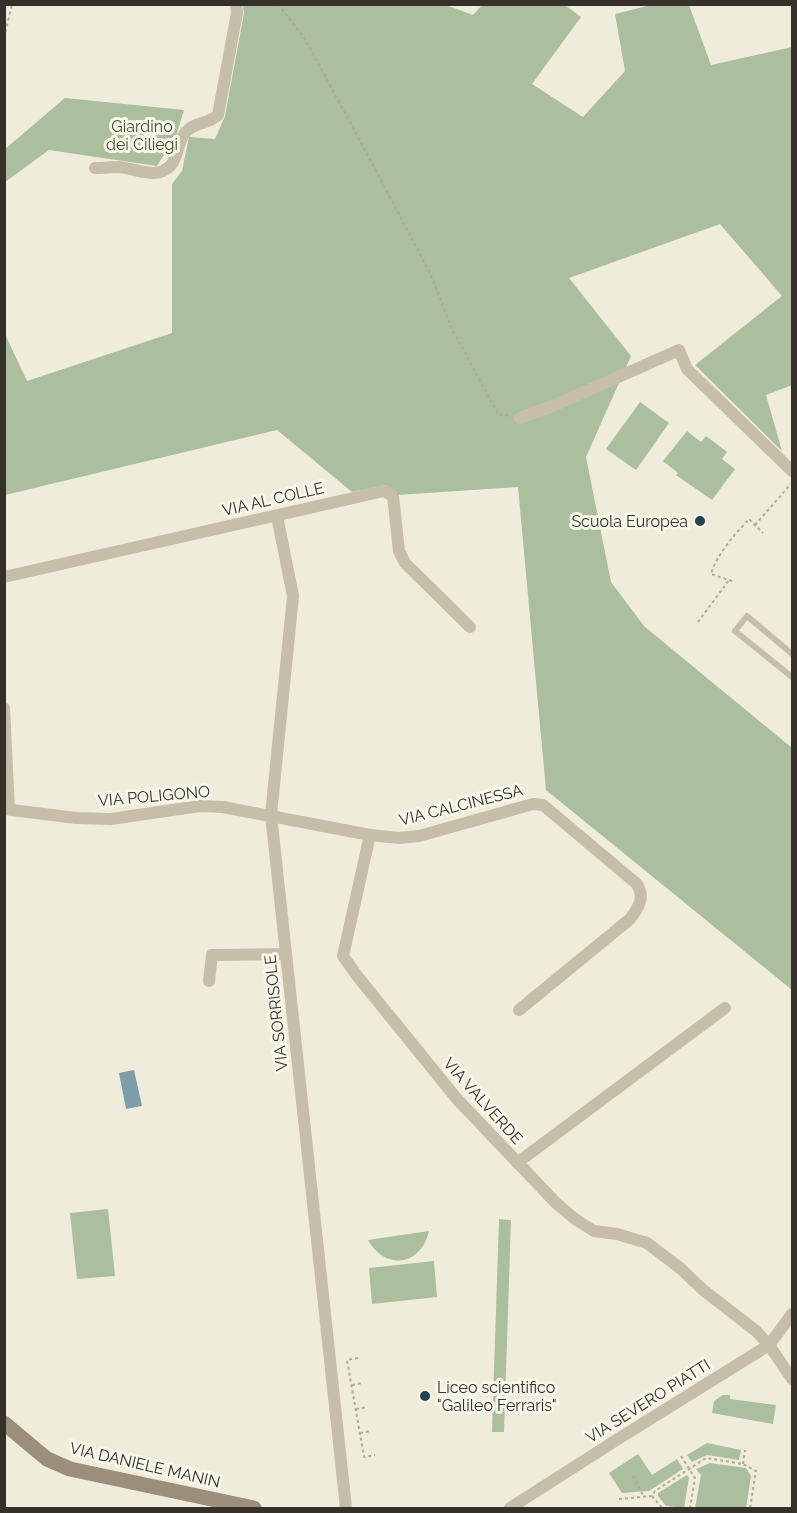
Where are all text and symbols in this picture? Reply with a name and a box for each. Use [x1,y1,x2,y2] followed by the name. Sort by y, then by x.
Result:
[106,117,178,154] park label: Giardino dei Ciliegi
[220,478,326,520] street label: VIA AL COLLE
[571,512,688,531] place label: Scuola Europea
[693,514,707,528] marker: Scuola Europea
[397,780,525,830] street label: VIA CALCINESSA
[97,782,211,810] street label: VIA POLIGONO
[260,954,292,1072] street label: VIA SORRISOLE
[439,1054,527,1148] street label: VIA VALVERDE
[582,1355,714,1447] street label: VIA SEVERO PIATTI
[437,1378,557,1415] place label: Liceo scientifico "Galileo Ferraris"
[418,1389,432,1403] marker: Liceo scientifico "Galileo Ferraris"
[68,1438,222,1492] street label: VIA DANIELE MANIN

